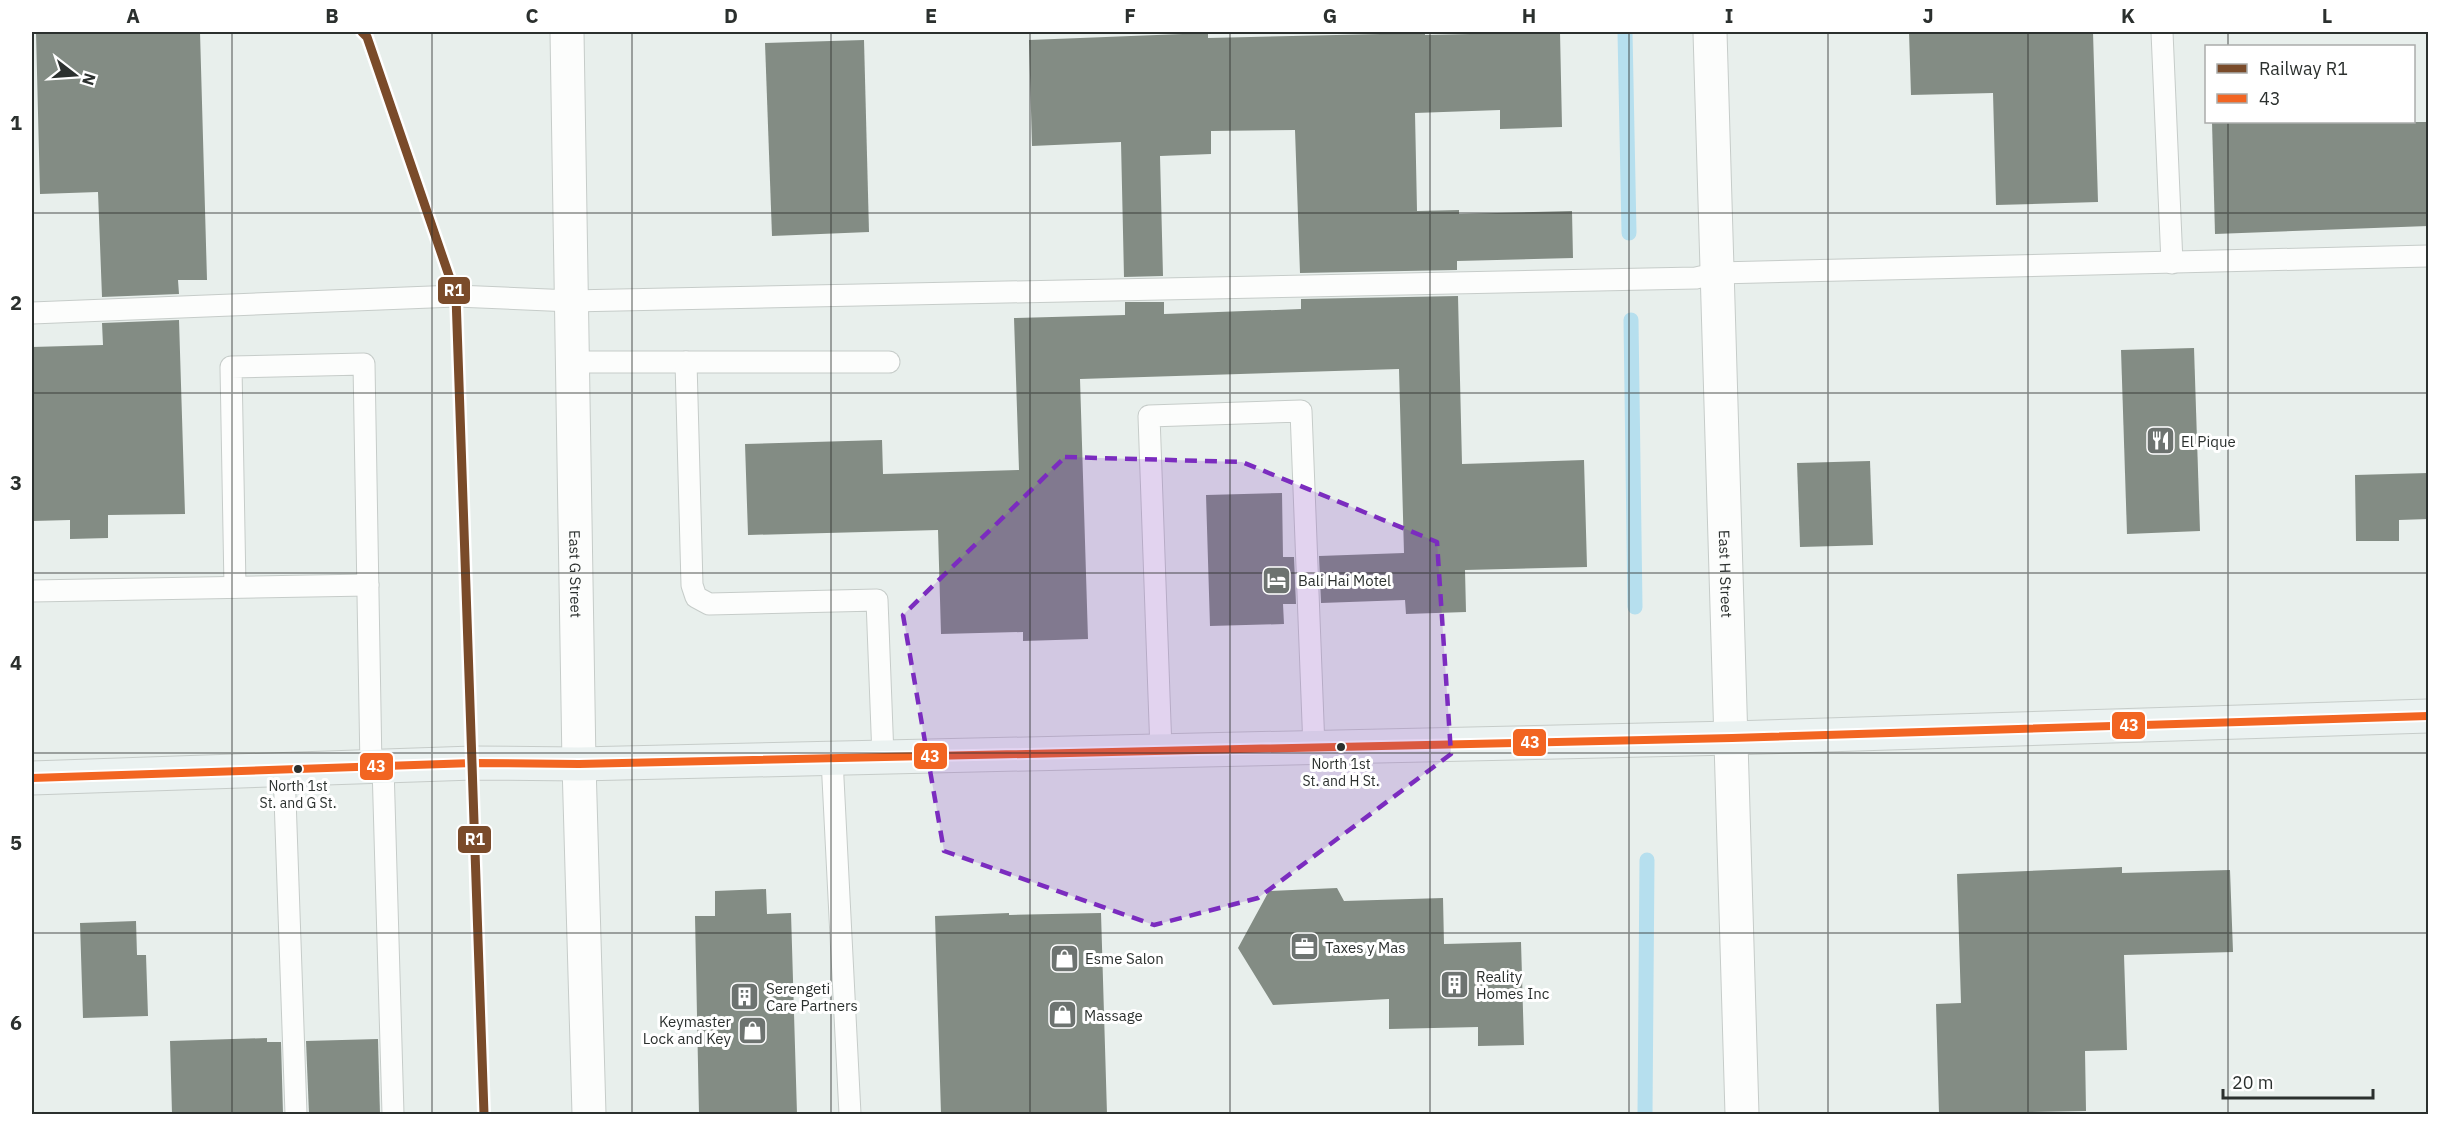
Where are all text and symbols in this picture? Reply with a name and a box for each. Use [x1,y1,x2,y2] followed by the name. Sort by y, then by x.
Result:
[126,2,140,29] text: A
[325,2,339,29] text: B
[525,2,539,29] text: C
[724,2,738,29] text: D
[925,2,937,29] text: E
[1124,2,1136,29] text: F
[1323,2,1337,29] text: G
[1522,2,1536,29] text: H
[1725,2,1733,29] text: I
[1922,2,1934,29] text: J
[2121,2,2135,29] text: K
[2322,2,2332,29] text: L
[45,45,105,105] north arrow
[2205,45,2415,123] legend
[2259,57,2348,80] text: Railway R1
[78,71,101,88] text: N
[2259,87,2281,110] text: 43
[10,109,22,136] text: 1
[437,276,471,305] line badge: R1
[444,280,465,300] text: R1
[10,289,22,316] text: 2
[2144,425,2176,457] restaurant icon: El Pique
[2181,432,2236,451] place label: El Pique
[10,469,22,496] text: 3
[1715,529,1737,618] street label: East H Street
[566,530,586,618] street label: East G Street
[1261,564,1293,596] hotel icon: Bali Hai Motel
[1298,571,1391,590] place label: Bali Hai Motel
[10,649,22,676] text: 4
[2111,711,2146,740] line badge: 43
[2119,715,2139,735] text: 43
[1512,728,1547,757] line badge: 43
[1520,732,1540,752] text: 43
[1335,741,1347,753] marker: North 1st St. and H St.
[913,742,948,770] line badge: 43
[920,746,940,766] text: 43
[359,752,394,781] line badge: 43
[1302,755,1380,790] place label: North 1st St. and H St.
[366,756,386,776] text: 43
[292,763,304,775] marker: North 1st St. and G St.
[260,777,336,812] place label: North 1st St. and G St.
[457,825,492,854] line badge: R1
[10,829,22,856] text: 5
[465,829,486,849] text: R1
[1288,931,1320,963] office icon: Taxes y Mas
[1325,938,1406,957] place label: Taxes y Mas
[1048,942,1080,974] shop icon: Esme Salon
[1085,949,1164,968] place label: Esme Salon
[1476,967,1550,1003] place label: Reality Homes Inc
[1439,969,1471,1001] building icon: Reality Homes Inc
[766,979,858,1015] place label: Serengeti Care Partners
[729,981,761,1013] building icon: Serengeti Care Partners
[1047,999,1079,1031] shop icon: Massage
[1084,1006,1143,1025] place label: Massage
[10,1009,22,1036] text: 6
[643,1012,732,1048] place label: Keymaster Lock and Key
[736,1014,768,1046] shop icon: Keymaster Lock and Key
[2223,1062,2373,1100] scale bar
[2232,1071,2274,1094] text: 20 m

